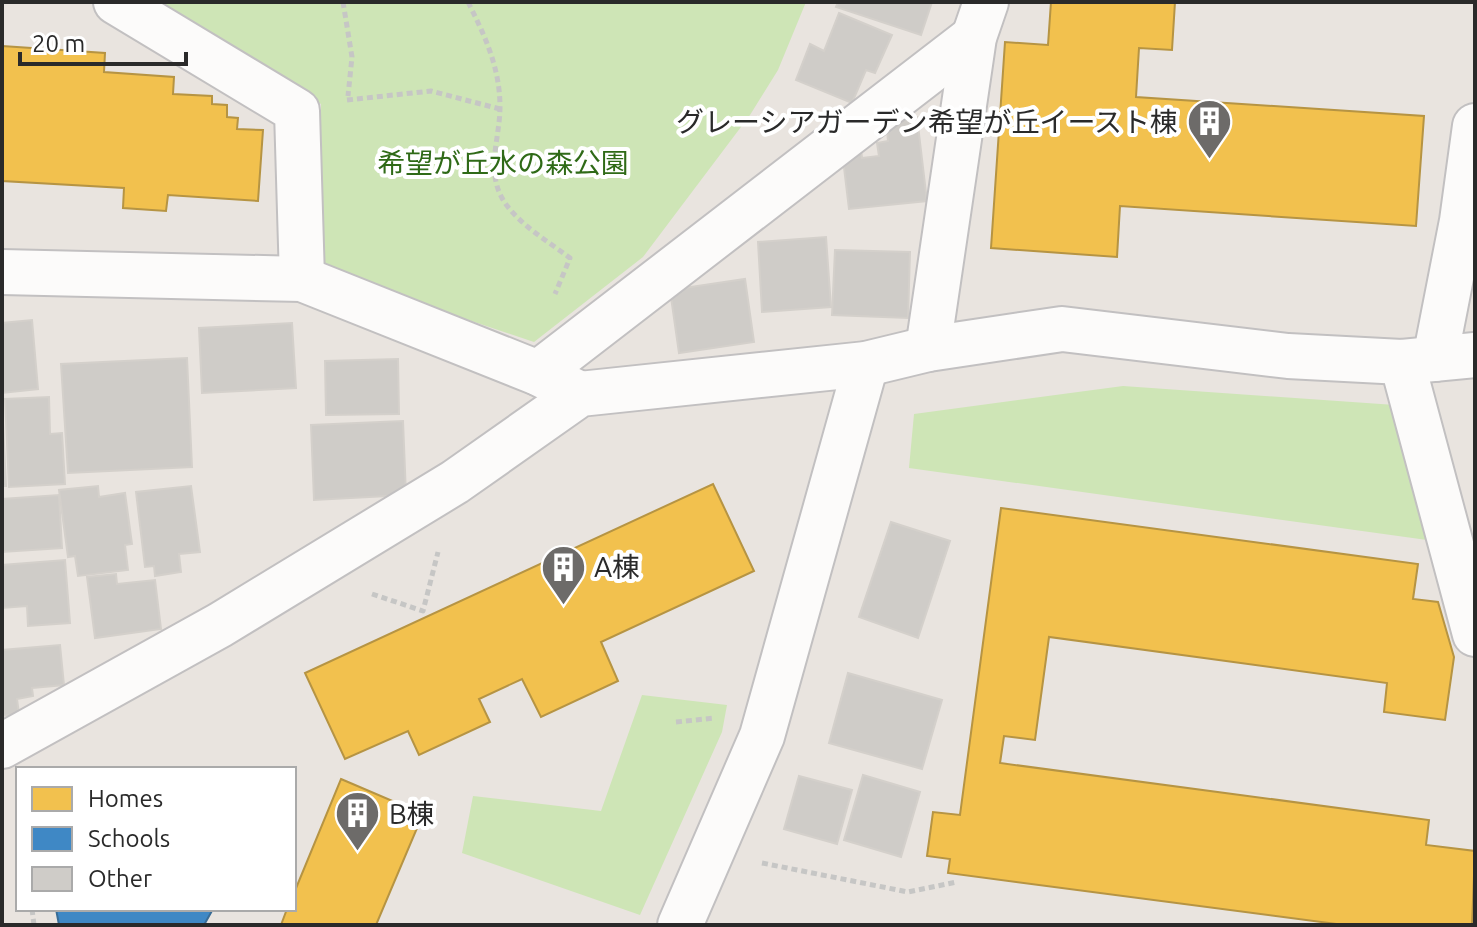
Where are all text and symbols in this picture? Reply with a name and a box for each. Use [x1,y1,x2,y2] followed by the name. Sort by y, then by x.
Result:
[20,16,186,66] scale bar
[32,30,85,57] text: 20 m
[1185,98,1233,161] building icon: グレーシアガーデン希望が丘イースト棟
[676,106,1178,137] place label: グレーシアガーデン希望が丘イースト棟
[377,147,629,178] park label: 希望が丘水の森公園
[539,543,587,606] building icon: A棟
[594,551,640,582] place label: A棟
[16,767,296,911] legend
[88,785,163,812] text: Homes
[334,790,382,853] building icon: B棟
[389,798,435,829] place label: B棟
[88,825,170,852] text: Schools
[88,865,152,892] text: Other

